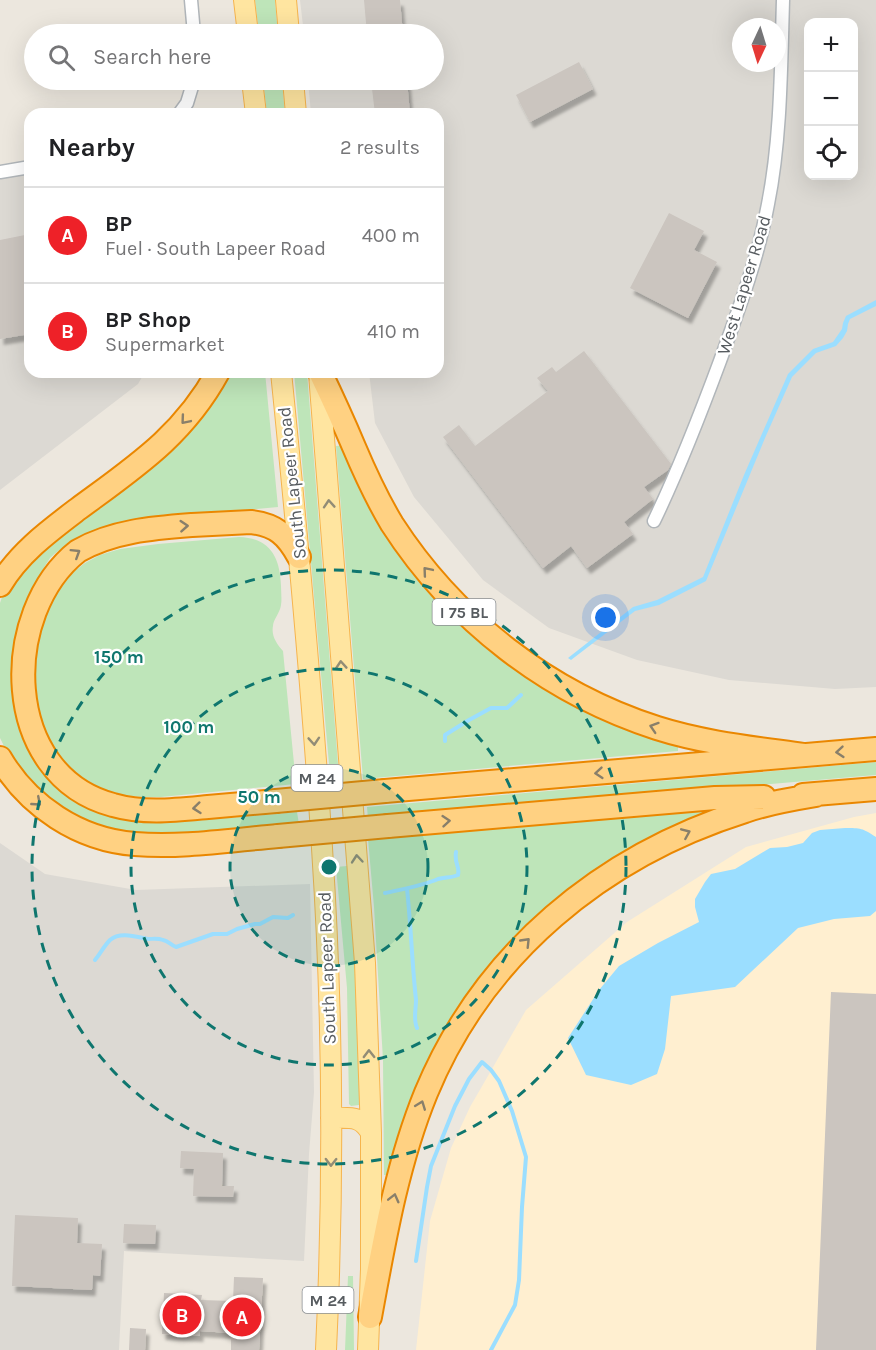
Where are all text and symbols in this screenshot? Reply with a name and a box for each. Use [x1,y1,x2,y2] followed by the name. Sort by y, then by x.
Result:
[732,18,786,72] north arrow
[804,18,858,180] map controls
[804,18,858,72] button: +
[24,24,444,90] search box
[45,41,78,74] icon: search
[93,44,211,70] text: Search here
[804,72,858,126] button: −
[804,126,858,180] button: locate
[48,132,135,163] text: Nearby
[340,136,420,159] text: 2 results
[105,211,132,237] text: BP
[712,213,776,357] street label: West Lapeer Road
[61,224,74,247] text: A
[362,224,420,247] text: 400 m
[105,237,326,260] text: Fuel · South Lapeer Road
[105,307,191,333] text: BP Shop
[61,320,74,343] text: B
[367,320,420,343] text: 410 m
[105,333,224,356] text: Supermarket
[273,406,311,560] street label: South Lapeer Road
[181,413,192,424] one-way arrow
[323,500,336,509] one-way arrow
[180,520,189,533] one-way arrow
[70,549,80,561] one-way arrow
[423,567,434,578] one-way arrow
[432,599,496,625] road number: I 75 BL
[591,603,620,632] your location
[94,646,144,668] text: 150 m
[335,660,348,669] one-way arrow
[164,716,214,738] text: 100 m
[649,721,660,734] one-way arrow
[307,737,320,746] one-way arrow
[835,745,844,758] one-way arrow
[292,765,342,791] road number: M 24
[595,766,604,779] one-way arrow
[237,786,281,808] text: 50 m
[30,795,41,806] one-way arrow
[192,801,201,814] one-way arrow
[442,815,451,828] one-way arrow
[679,828,690,840] one-way arrow
[351,854,364,863] one-way arrow
[319,857,339,877] centre of rings
[313,891,341,1045] street label: South Lapeer Road
[518,938,529,949] one-way arrow
[362,1049,375,1058] one-way arrow
[414,1100,427,1111] one-way arrow
[325,1157,337,1166] one-way arrow
[386,1193,399,1203] one-way arrow
[302,1287,354,1313] road number: M 24
[162,1292,201,1338] pin: B
[222,1294,262,1340] pin: A

